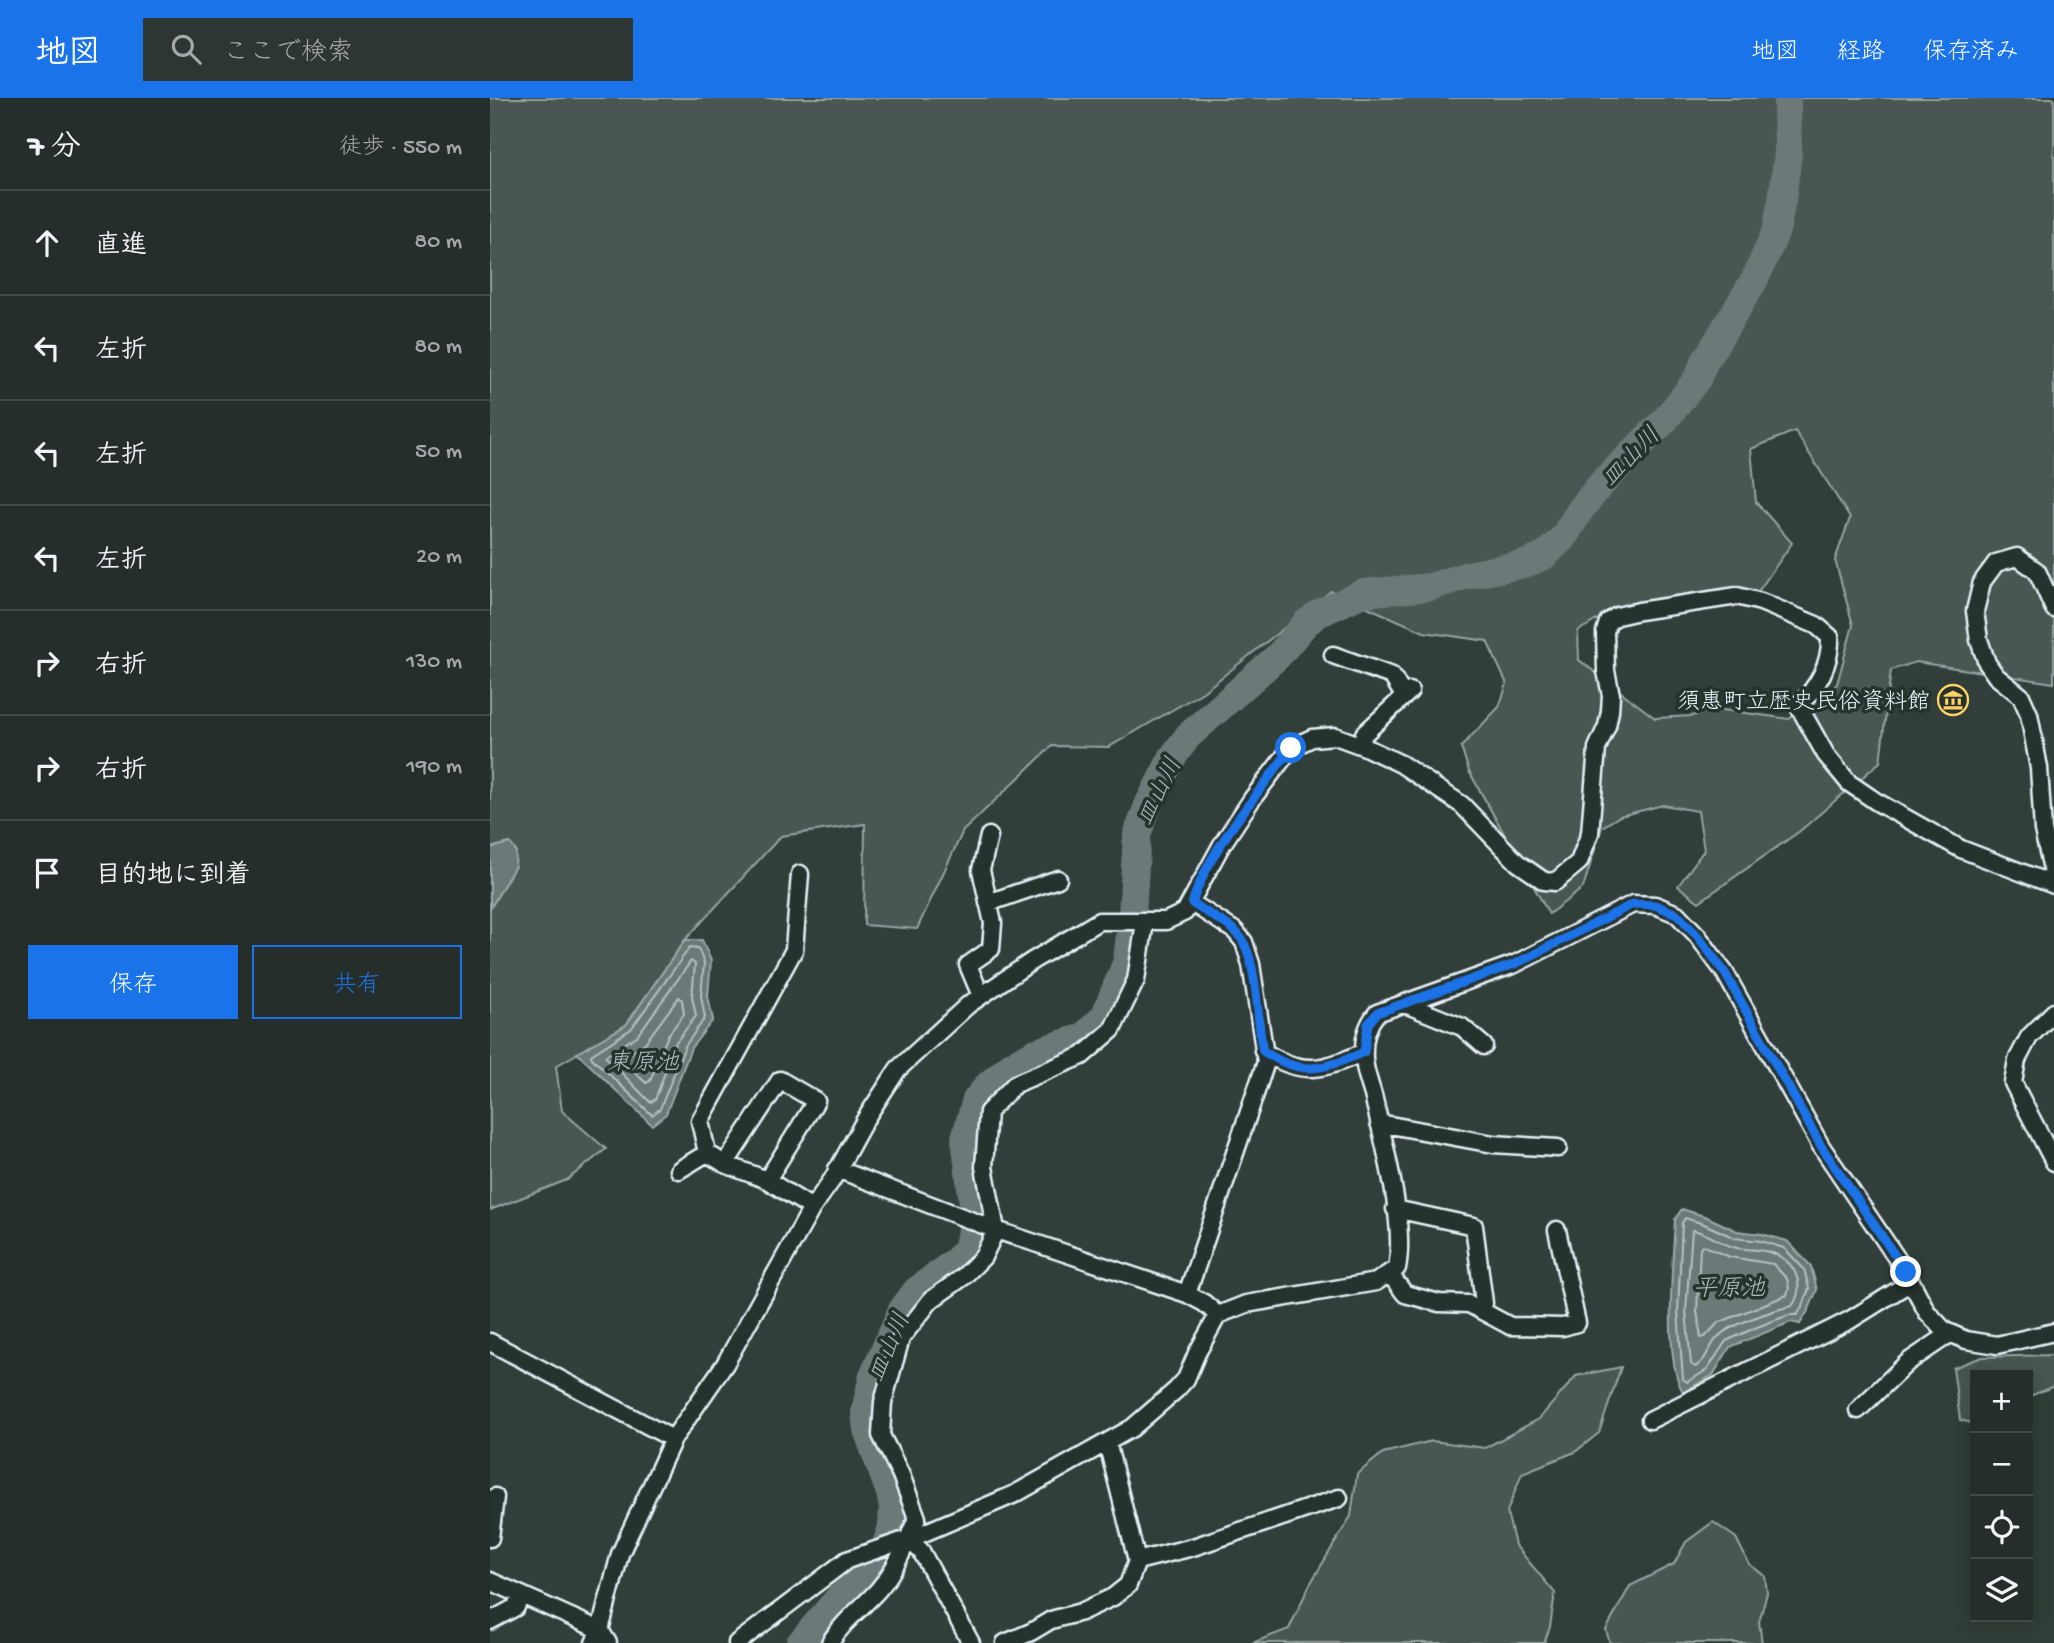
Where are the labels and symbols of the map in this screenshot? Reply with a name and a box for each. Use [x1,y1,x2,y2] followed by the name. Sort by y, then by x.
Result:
[1597,422,1668,494] water label: 皿山川
[1936,683,1970,717] museum icon: 須惠町立歴史民俗資料館
[1677,688,1930,717] place label: 須惠町立歴史民俗資料館
[1275,732,1306,763] route start
[1132,754,1190,831] water label: 皿山川
[607,1049,680,1079] water label: 東原池
[1890,1256,1921,1287] route end
[1693,1276,1766,1305] water label: 平原池
[864,1310,919,1387] water label: 皿山川

